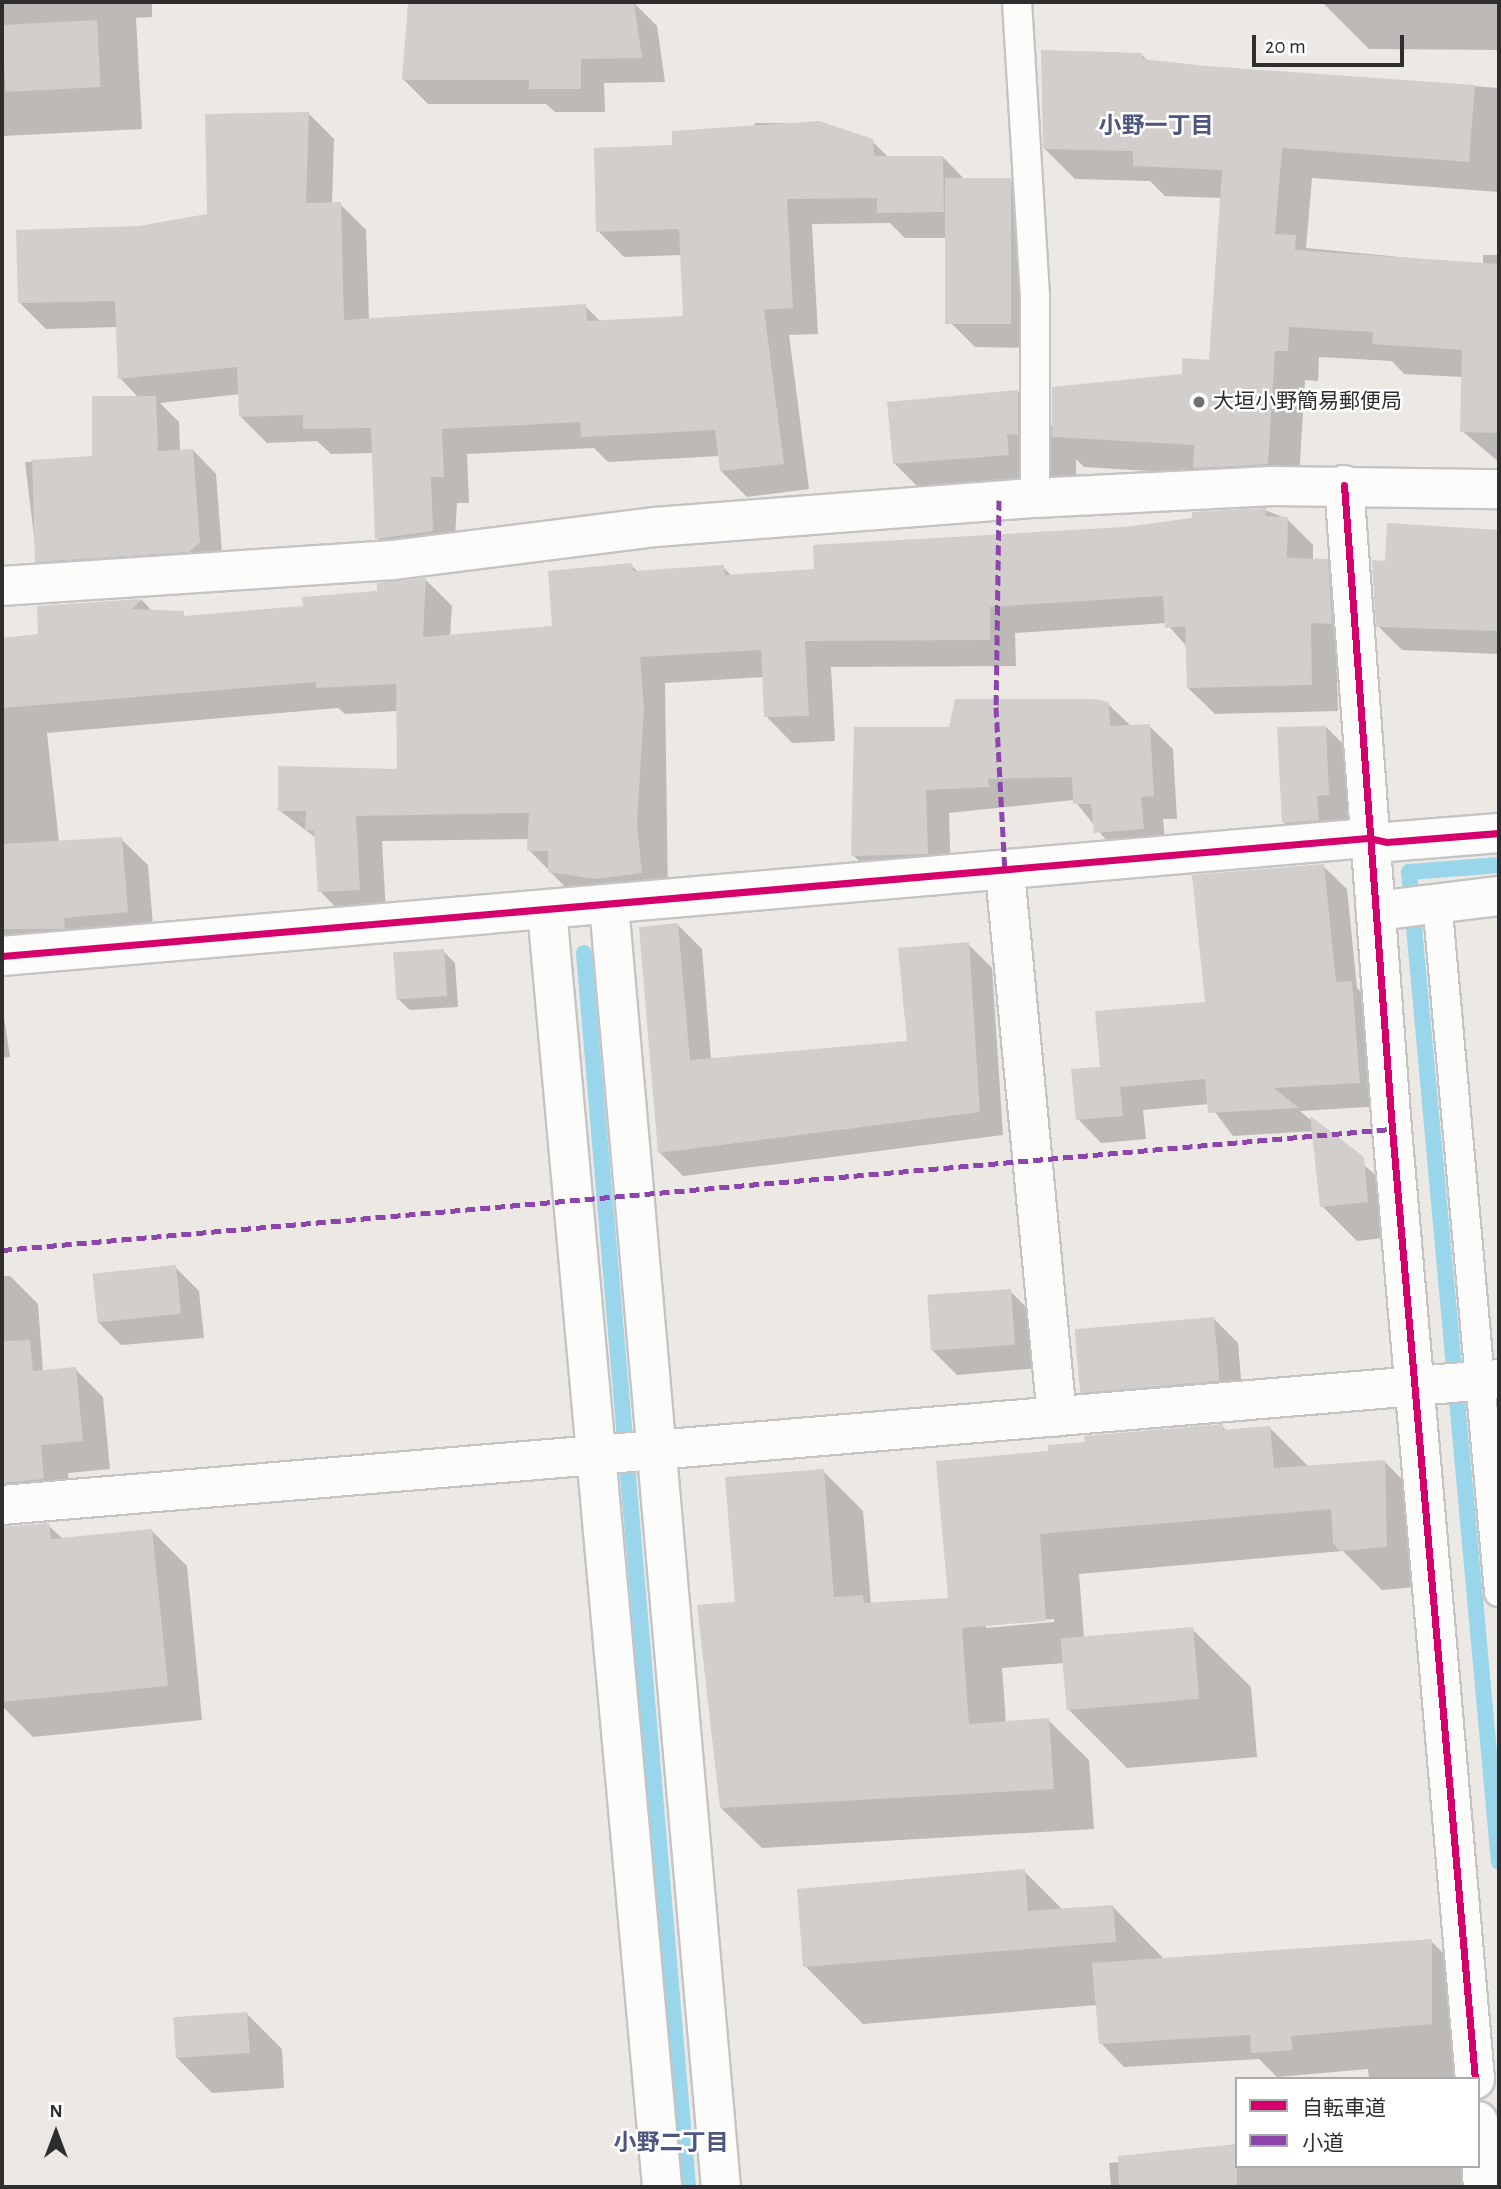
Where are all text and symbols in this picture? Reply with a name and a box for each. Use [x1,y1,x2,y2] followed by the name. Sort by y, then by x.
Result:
[1256,21,1408,65] scale bar
[1265,36,1306,57] text: 20 m
[1099,113,1213,141] district label: 小野一丁目
[1213,389,1402,415] place label: 大垣小野簡易郵便局
[1191,394,1207,410] marker: 大垣小野簡易郵便局
[1235,2077,1480,2168] legend
[21,2098,91,2168] north arrow
[1302,2098,1386,2119] text: 自転車道
[49,2102,63,2121] text: N
[614,2130,728,2158] district label: 小野二丁目
[1302,2133,1344,2154] text: 小道

